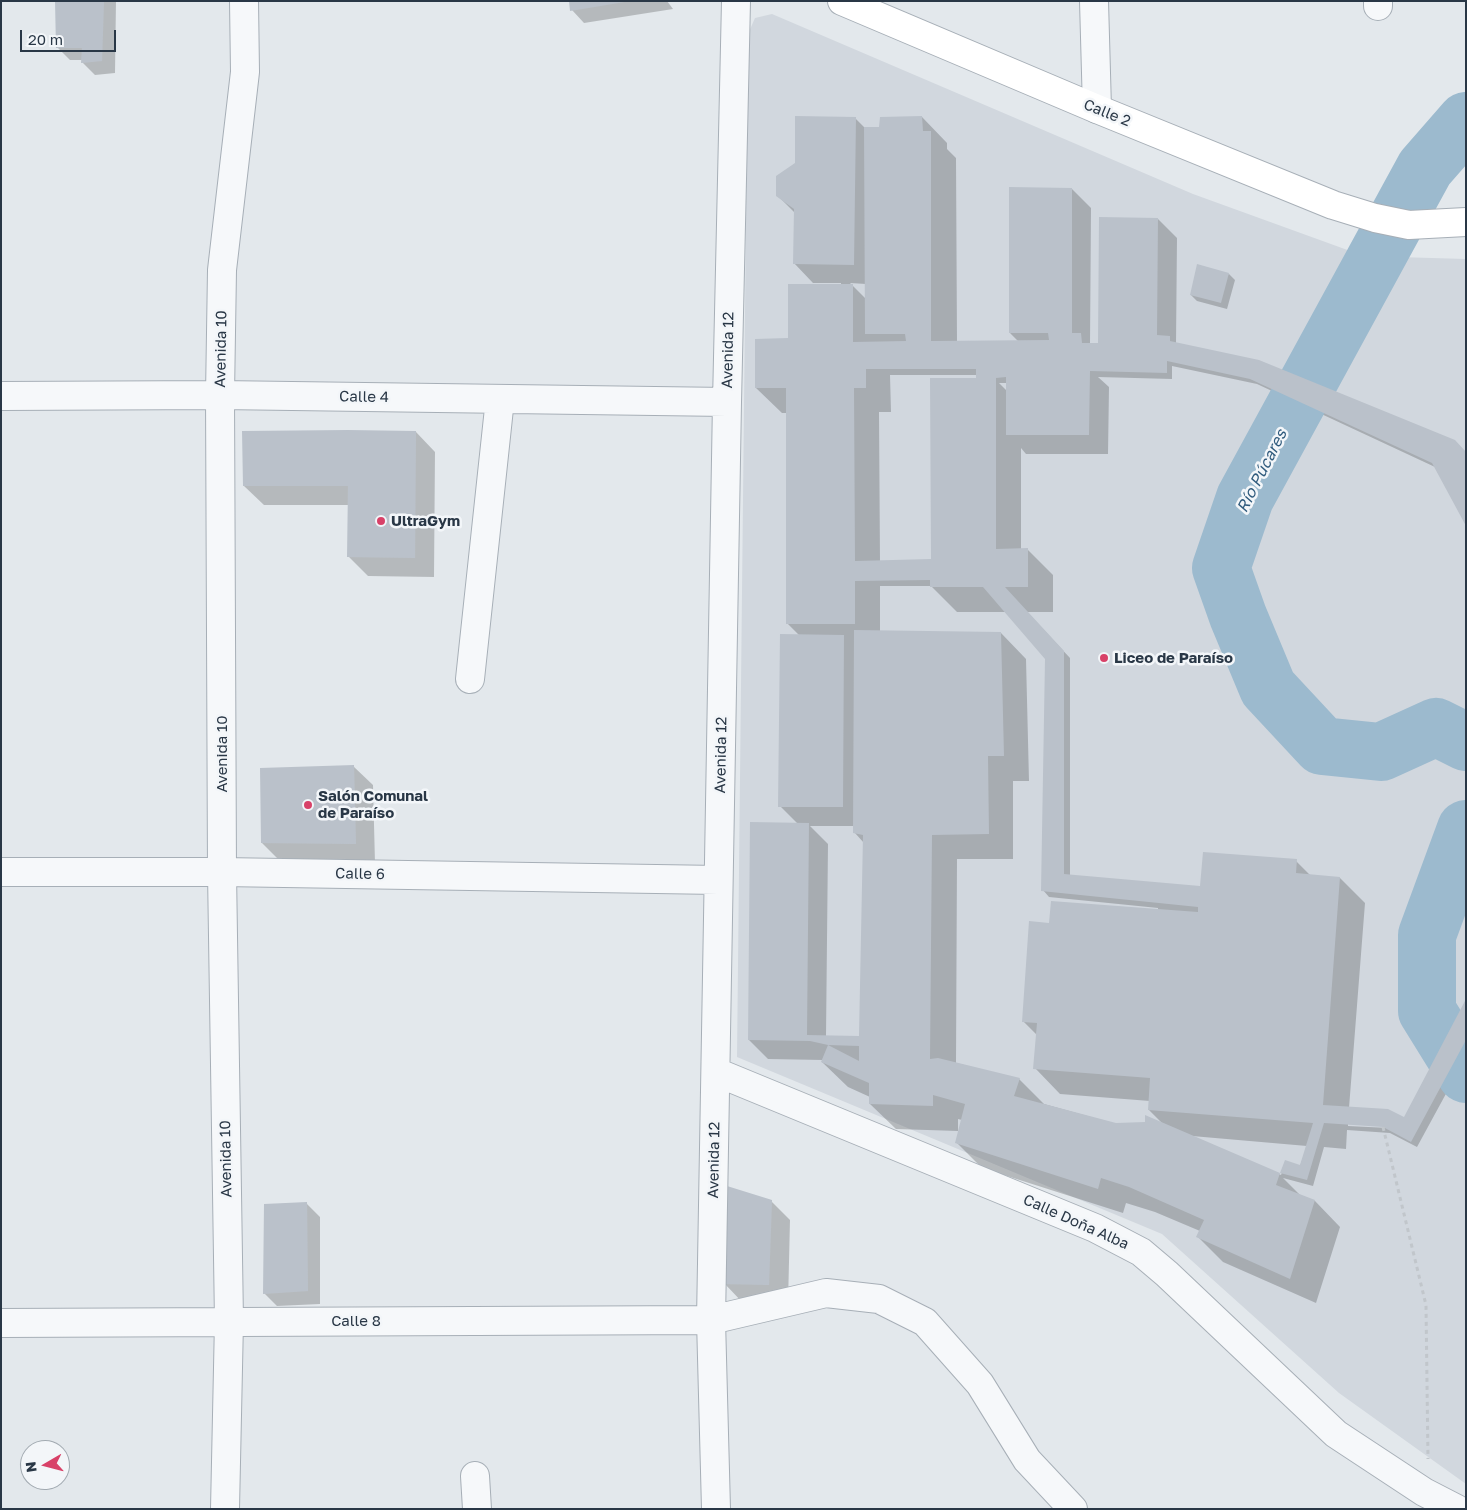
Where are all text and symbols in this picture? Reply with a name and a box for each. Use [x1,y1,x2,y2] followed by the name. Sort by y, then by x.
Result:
[22,20,119,52] scale bar
[28,30,63,48] text: 20 m
[1081,95,1133,131] street label: Calle 2
[211,310,231,388] street label: Avenida 10
[718,312,738,388] street label: Avenida 12
[339,388,389,406] street label: Calle 4
[1233,426,1291,516] water label: Río Púcares
[391,512,460,530] place label: UltraGym
[375,515,387,527] marker: UltraGym
[1114,649,1233,667] place label: Liceo de Paraíso
[1098,652,1110,664] marker: Liceo de Paraíso
[213,715,231,793] street label: Avenida 10
[711,717,731,793] street label: Avenida 12
[318,787,428,822] place label: Salón Comunal de Paraíso
[302,799,314,811] marker: Salón Comunal de Paraíso
[335,865,385,883] street label: Calle 6
[216,1120,236,1198] street label: Avenida 10
[704,1122,724,1198] street label: Avenida 12
[1020,1191,1132,1253] street label: Calle Doña Alba
[331,1312,381,1330] street label: Calle 8
[20,1440,70,1490] north arrow
[21,1461,40,1473] text: N

